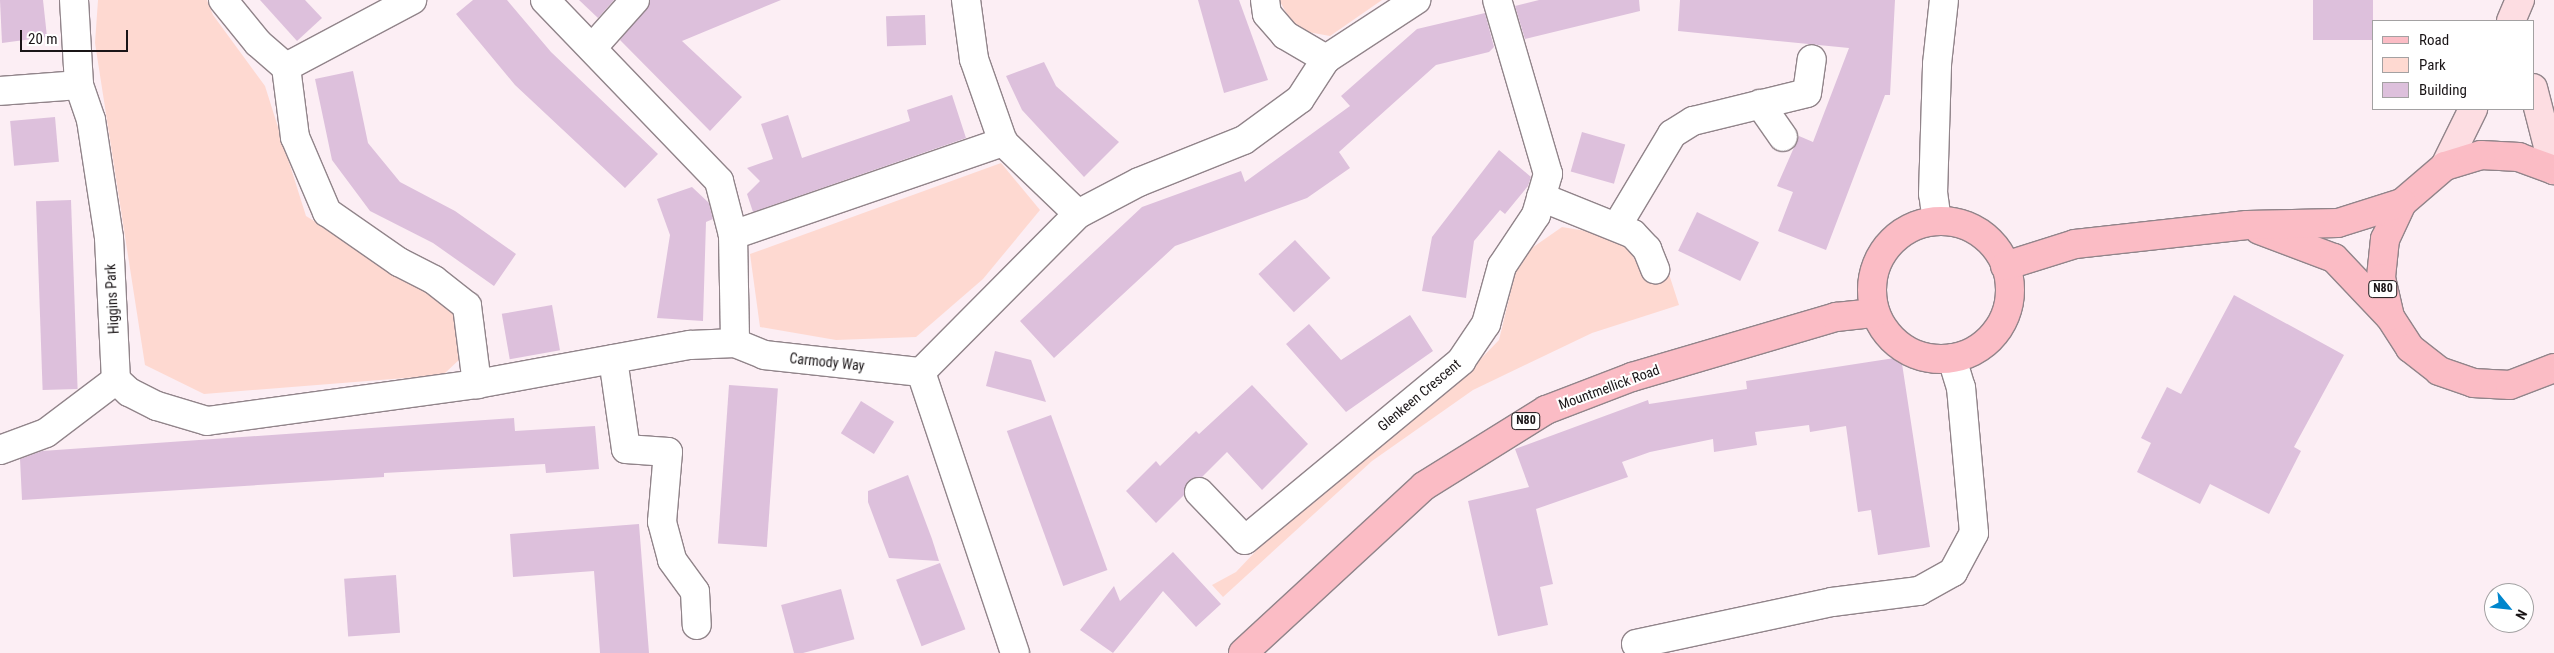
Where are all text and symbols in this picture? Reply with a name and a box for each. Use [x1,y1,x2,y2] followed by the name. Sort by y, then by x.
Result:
[22,20,130,52] scale bar
[2372,20,2534,110] legend
[28,30,58,48] text: 20 m
[2419,31,2449,49] text: Road
[2419,56,2446,74] text: Park
[2419,81,2467,99] text: Building
[102,263,122,335] street label: Higgins Park
[2368,280,2398,298] road number: N80
[789,350,865,374] street label: Carmody Way
[1374,355,1464,435] street label: Glenkeen Crescent
[1556,361,1662,413] street label: Mountmellick Road
[1511,412,1541,431] road number: N80
[2484,583,2534,633] north arrow
[2512,607,2530,622] text: N

